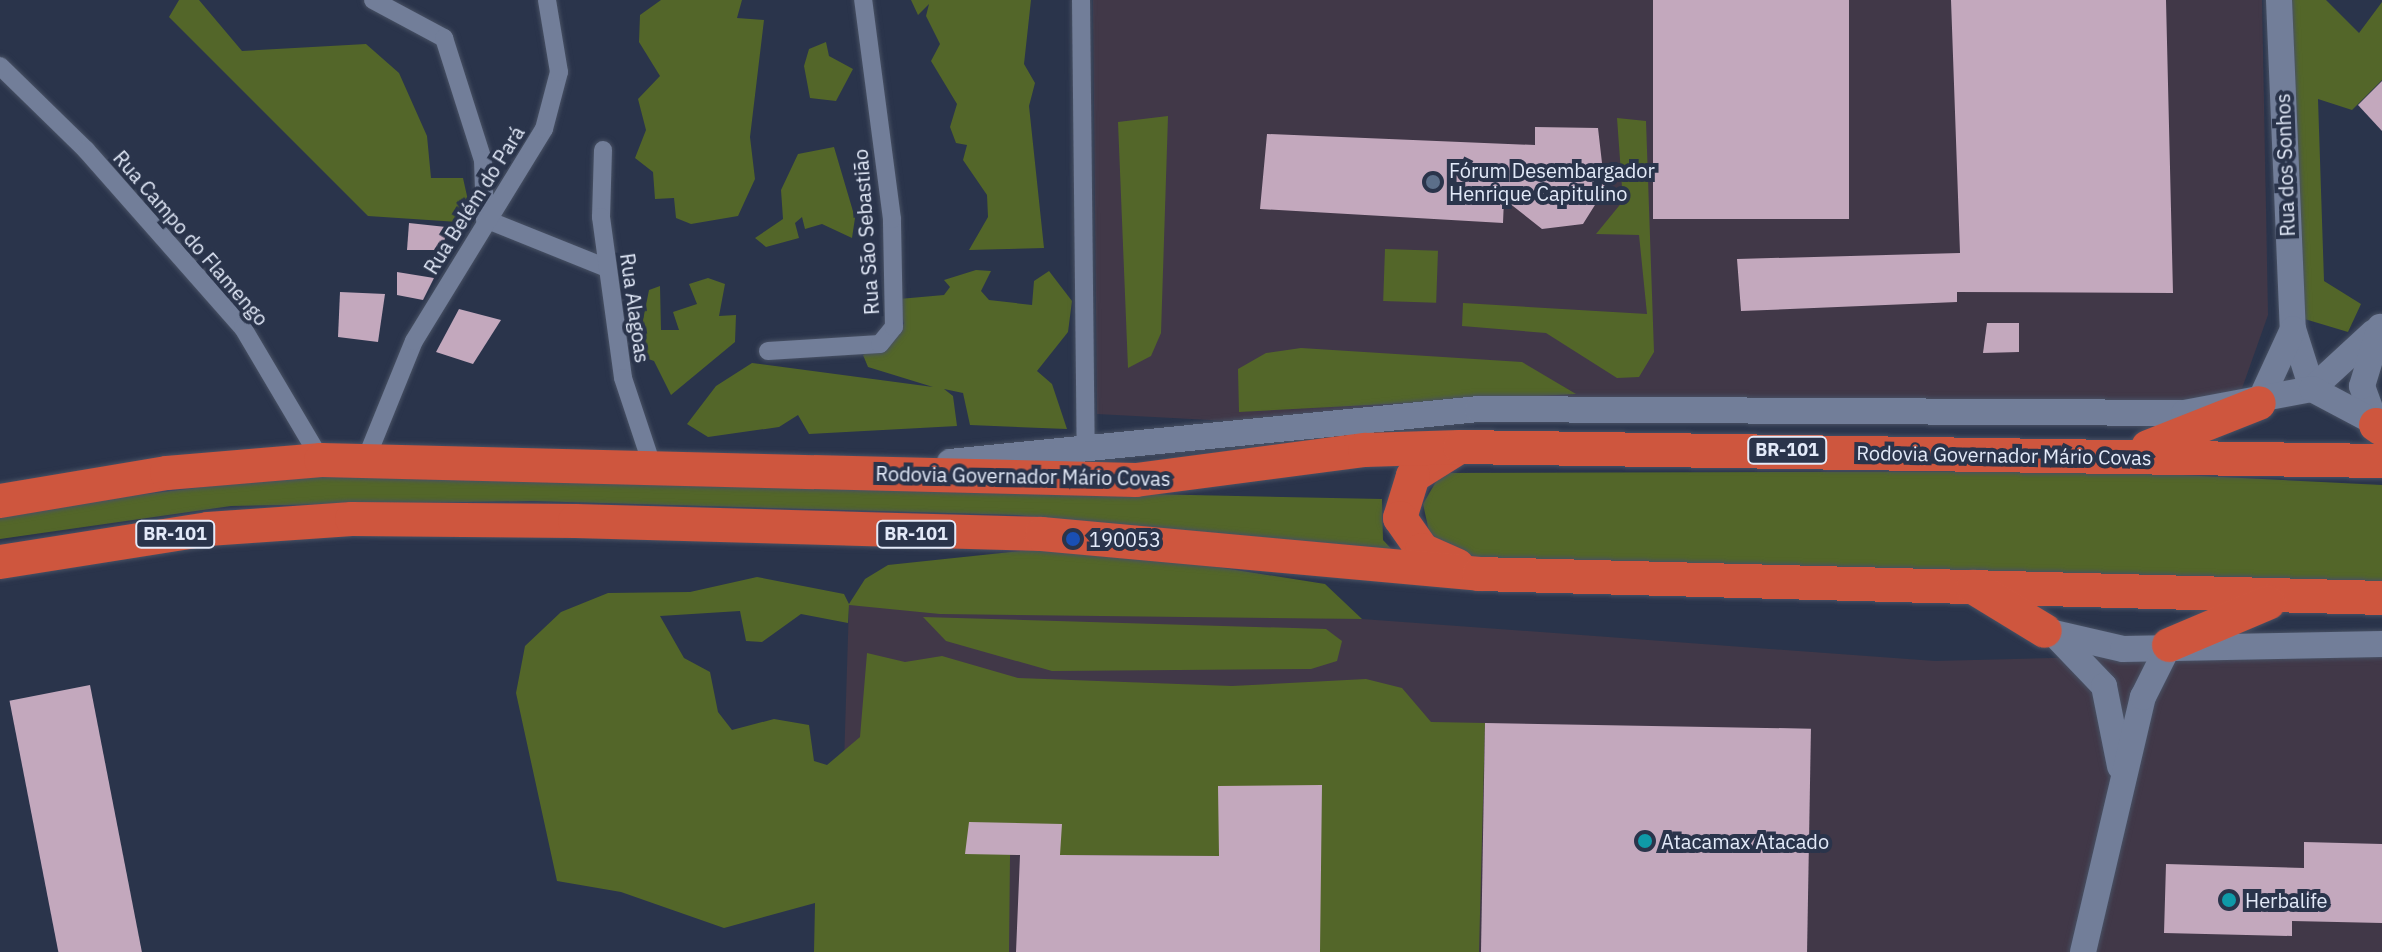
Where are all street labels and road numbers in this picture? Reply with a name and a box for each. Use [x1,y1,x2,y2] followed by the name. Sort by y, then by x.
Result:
[2271,93,2299,237] street label: Rua dos Sonhos
[419,121,529,279] street label: Rua Belém do Pará
[108,146,274,330] street label: Rua Campo do Flamengo
[848,148,884,316] street label: Rua São Sebastião
[615,252,655,364] street label: Rua Alagoas
[1747,436,1827,464] road number: BR-101
[1856,440,2152,470] street label: Rodovia Governador Mário Covas
[875,461,1171,491] street label: Rodovia Governador Mário Covas
[135,520,215,548] road number: BR-101
[876,520,956,548] road number: BR-101

